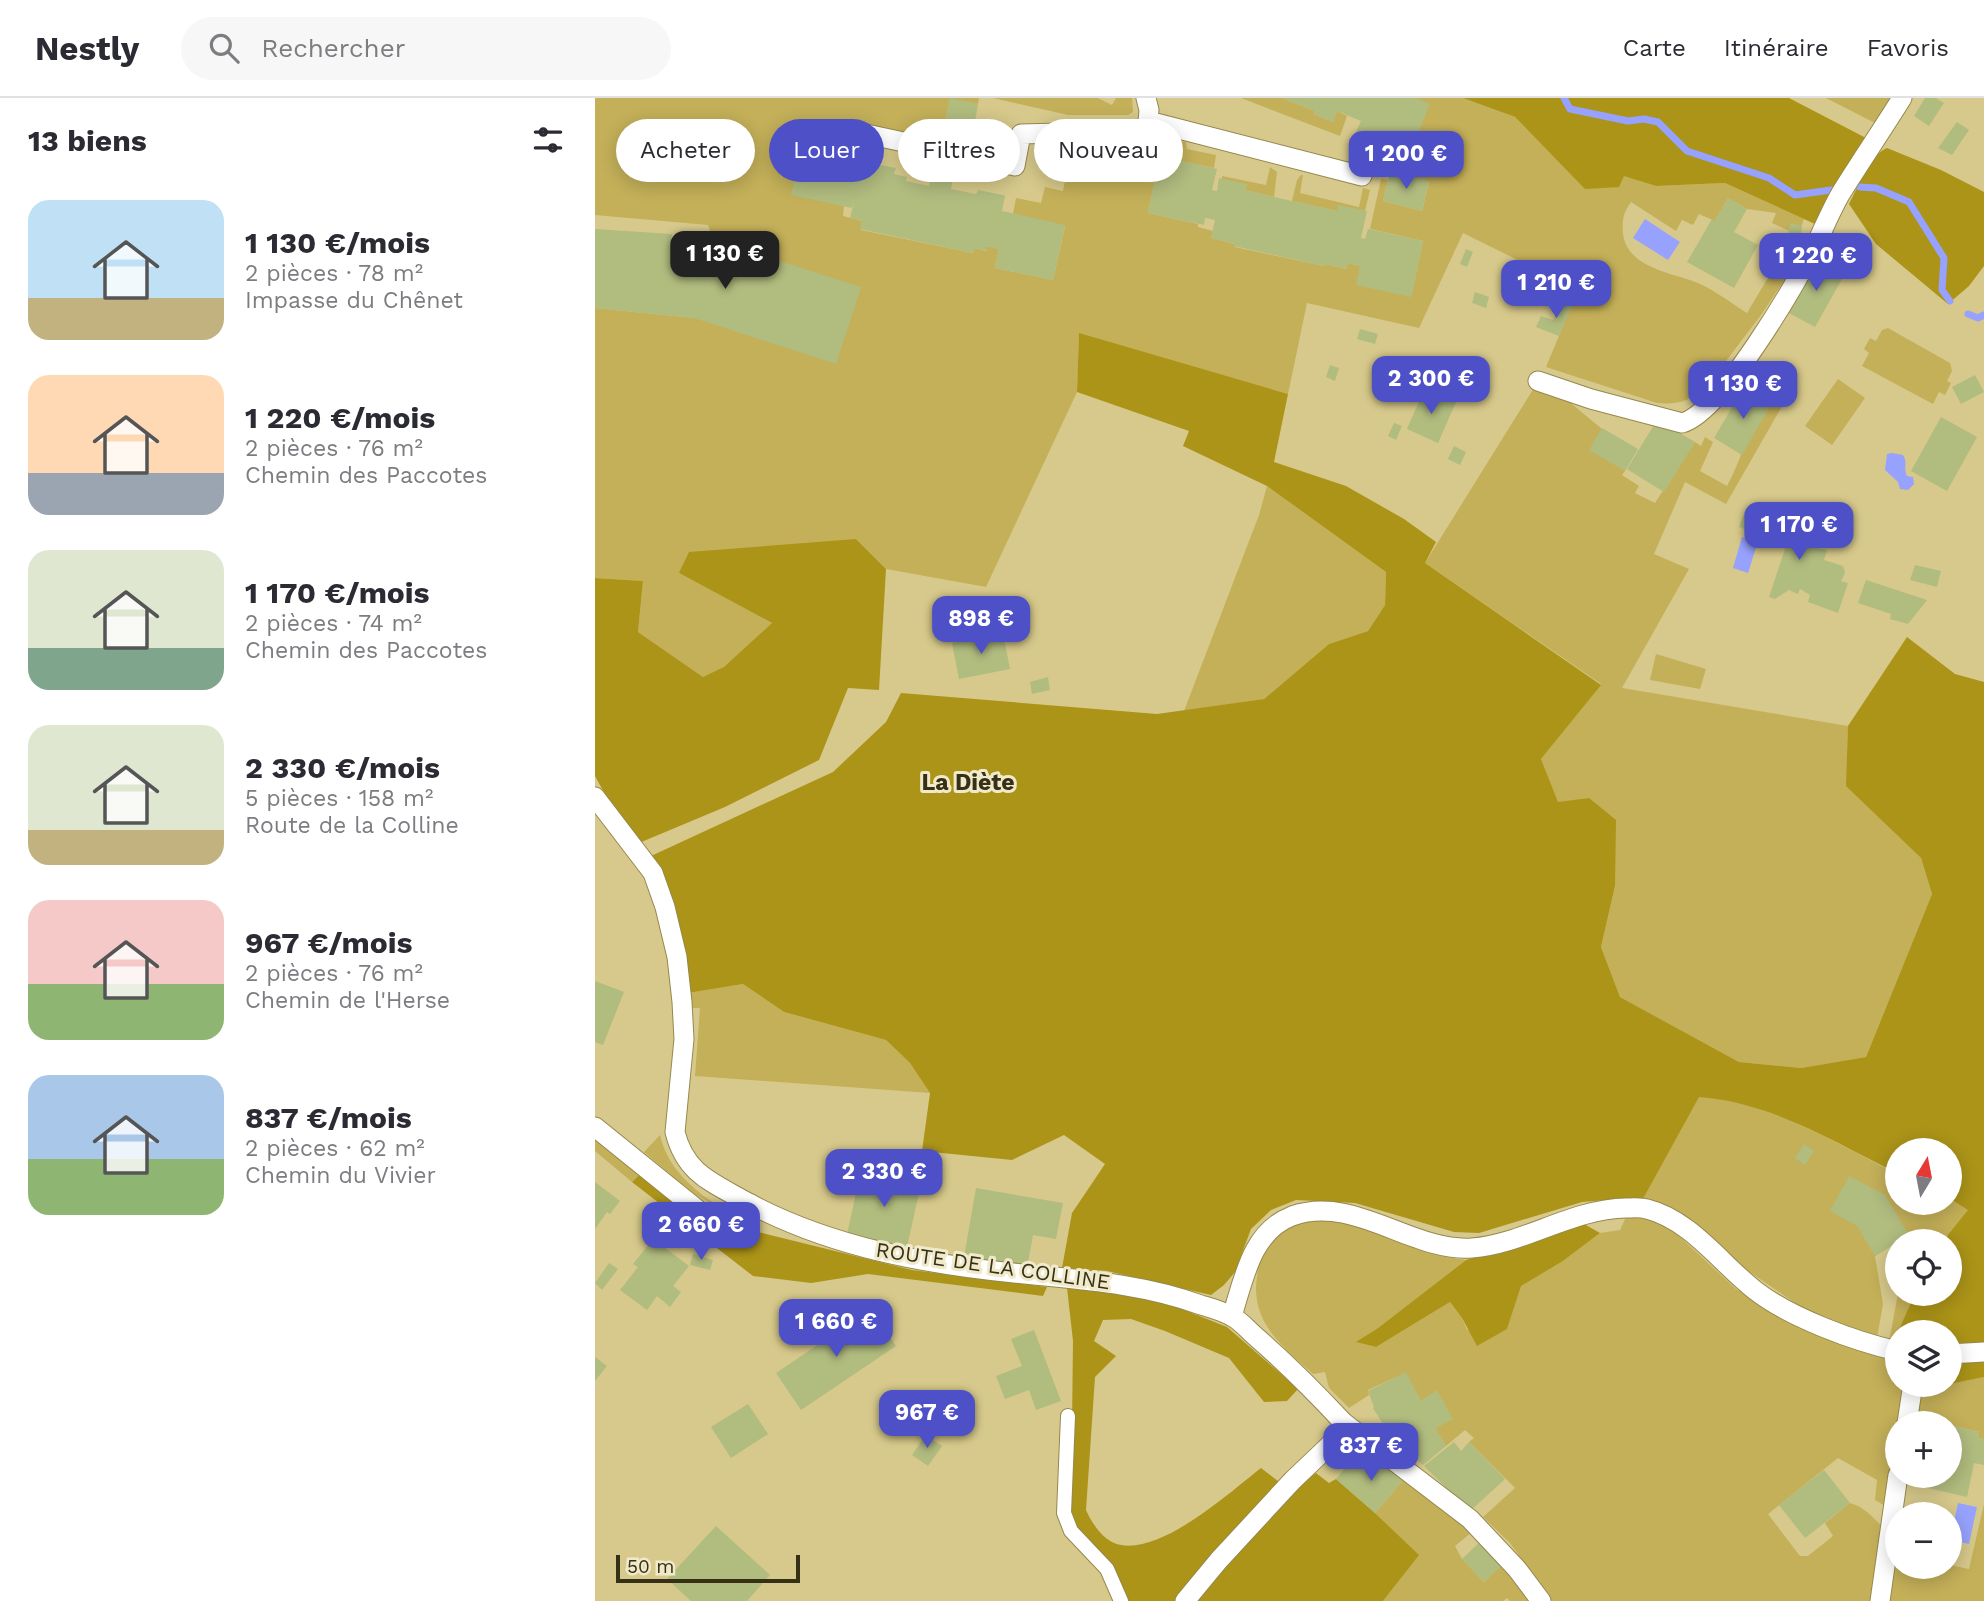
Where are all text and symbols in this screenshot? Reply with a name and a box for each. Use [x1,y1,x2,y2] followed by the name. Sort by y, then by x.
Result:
[181,17,671,80] search box
[35,29,139,68] text: Nestly
[205,29,243,67] icon: search
[261,33,405,63] text: Rechercher
[1623,34,1686,62] text: Carte
[1724,34,1829,62] text: Itinéraire
[1867,34,1949,62] text: Favoris
[616,119,755,182] chip: Acheter
[769,119,884,182] chip: Louer
[898,119,1020,182] chip: Filtres
[1034,119,1183,182] chip: Nouveau
[529,121,567,159] icon: filters
[28,123,147,158] text: 13 biens
[1341,132,1471,191] pin: 1 200 €
[1365,140,1447,167] text: 1 200 €
[245,225,430,260] text: 1 130 €/mois
[84,228,168,312] icon: home
[660,232,790,291] pin: 1 130 €
[1751,234,1881,293] pin: 1 220 €
[686,240,764,267] text: 1 130 €
[1775,242,1857,269] text: 1 220 €
[245,260,423,287] text: 2 pièces · 78 m²
[1491,260,1621,320] pin: 1 210 €
[1517,269,1595,296] text: 1 210 €
[245,287,463,314] text: Impasse du Chênet
[1366,356,1496,416] pin: 2 300 €
[1678,362,1808,421] pin: 1 130 €
[1388,365,1474,392] text: 2 300 €
[1704,370,1782,397] text: 1 130 €
[245,400,435,435] text: 1 220 €/mois
[84,403,168,487] icon: home
[245,435,423,462] text: 2 pièces · 76 m²
[245,462,488,489] text: Chemin des Paccotes
[1734,503,1864,562] pin: 1 170 €
[1760,511,1838,538] text: 1 170 €
[245,575,430,610] text: 1 170 €/mois
[84,578,168,662] icon: home
[932,596,1030,656] pin: 898 €
[948,605,1014,632] text: 898 €
[245,610,422,637] text: 2 pièces · 74 m²
[245,637,488,664] text: Chemin des Paccotes
[245,750,440,785] text: 2 330 €/mois
[84,753,168,837] icon: home
[921,769,1015,796] district label: La Diète
[245,785,433,812] text: 5 pièces · 158 m²
[245,812,459,839] text: Route de la Colline
[245,925,412,960] text: 967 €/mois
[84,928,168,1012] icon: home
[245,960,423,987] text: 2 pièces · 76 m²
[245,987,450,1014] text: Chemin de l'Herse
[245,1100,412,1135] text: 837 €/mois
[84,1103,168,1187] icon: home
[245,1135,425,1162] text: 2 pièces · 62 m²
[1885,1138,1962,1214] north arrow
[1885,1138,1962,1579] map controls
[819,1150,949,1209] pin: 2 330 €
[841,1158,927,1185] text: 2 330 €
[245,1162,436,1189] text: Chemin du Vivier
[636,1202,766,1262] pin: 2 660 €
[658,1211,744,1238] text: 2 660 €
[1885,1229,1962,1306] button: locate
[874,1237,1112,1294] street label: ROUTE DE LA COLLINE
[771,1300,901,1359] pin: 1 660 €
[795,1308,877,1335] text: 1 660 €
[1885,1320,1962,1397] button: layers
[878,1390,976,1450] pin: 967 €
[895,1399,959,1426] text: 967 €
[1885,1411,1962,1488] button: +
[1322,1424,1420,1483] pin: 837 €
[1339,1432,1403,1459] text: 837 €
[1885,1502,1962,1579] button: −
[616,1552,800,1584] scale bar
[627,1555,674,1578] text: 50 m

